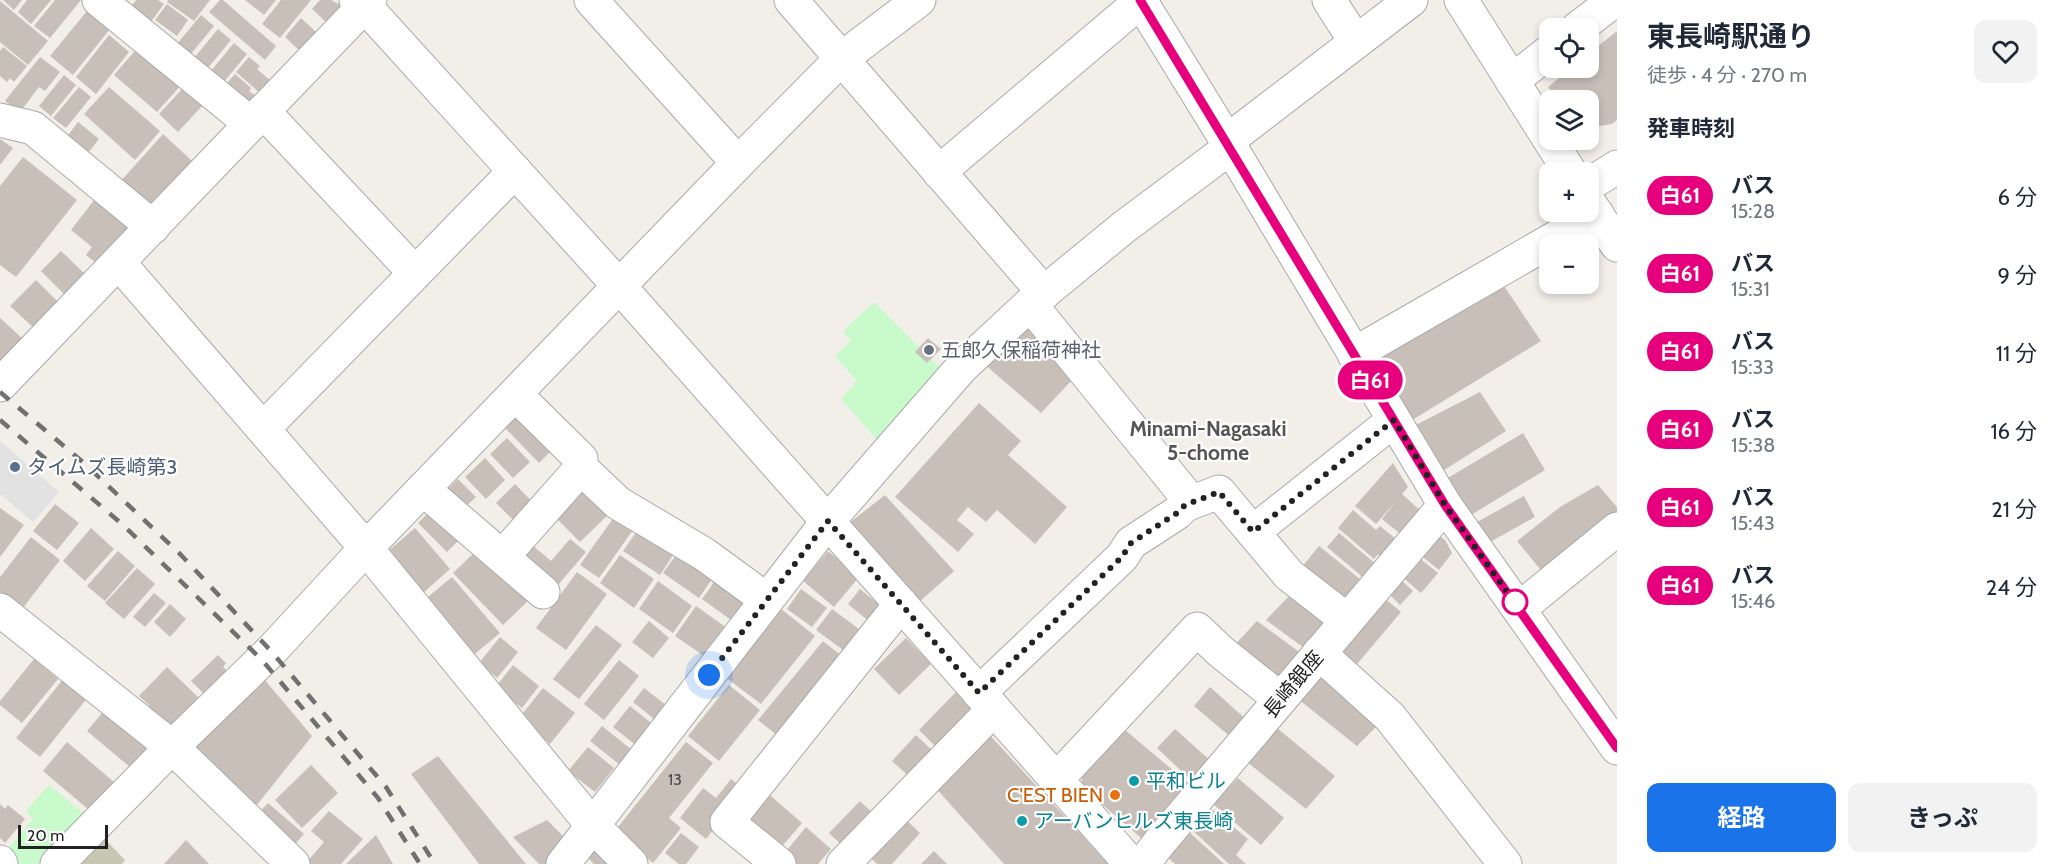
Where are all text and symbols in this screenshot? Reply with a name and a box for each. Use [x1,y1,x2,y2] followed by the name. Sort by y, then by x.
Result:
[1539,18,1599,294] map controls
[1539,18,1599,78] button: locate
[1647,19,1815,53] text: 東長崎駅通り
[1974,20,2037,83] button: heart
[1647,63,1807,87] text: 徒歩 · 4 分 · 270 m
[1539,90,1599,150] button: layers
[1647,115,1735,142] text: 発車時刻
[1539,162,1599,222] button: +
[1731,172,1775,199] text: バス
[1660,183,1700,208] text: 白61
[1998,184,2037,211] text: 6 分
[1731,199,1775,223] text: 15:28
[1539,234,1599,294] button: −
[1731,250,1775,277] text: バス
[1660,261,1700,286] text: 白61
[1998,262,2037,289] text: 9 分
[1731,277,1770,301] text: 15:31
[1731,328,1775,355] text: バス
[941,338,1101,362] place label: 五郎久保稲荷神社
[1660,339,1700,364] text: 白61
[1996,340,2037,367] text: 11 分
[922,343,936,357] marker: 五郎久保稲荷神社
[1731,355,1774,379] text: 15:33
[1336,360,1404,400] line badge: 白61
[1350,368,1390,393] text: 白61
[1731,406,1775,433] text: バス
[1129,416,1287,465] district label: Minami-Nagasaki 5-chome
[1660,417,1700,442] text: 白61
[1990,418,2037,445] text: 16 分
[1731,433,1775,457] text: 15:38
[27,455,177,479] place label: タイムズ長崎第3
[8,460,22,474] marker: タイムズ長崎第3
[1731,484,1775,511] text: バス
[1660,495,1700,520] text: 白61
[1991,496,2037,523] text: 21 分
[1731,511,1775,535] text: 15:43
[1731,562,1775,589] text: バス
[1660,573,1700,598] text: 白61
[1986,574,2037,601] text: 24 分
[1502,589,1528,615] unlabelled marker
[1731,589,1775,613] text: 15:46
[1258,646,1328,722] street label: 長崎銀座
[694,660,724,690] your location
[1146,769,1226,793] place label: 平和ビル
[668,770,682,789] house number: 13
[1127,774,1141,788] marker: 平和ビル
[1007,783,1103,807] place label: C'EST BIEN
[1647,783,1836,852] button: 経路
[1848,783,2037,852] button: きっぷ
[1108,788,1122,802] marker: C'EST BIEN
[1034,809,1234,833] place label: アーバンヒルズ東長崎
[1015,814,1029,828] marker: アーバンヒルズ東長崎
[18,822,108,850] scale bar
[27,826,64,845] text: 20 m

